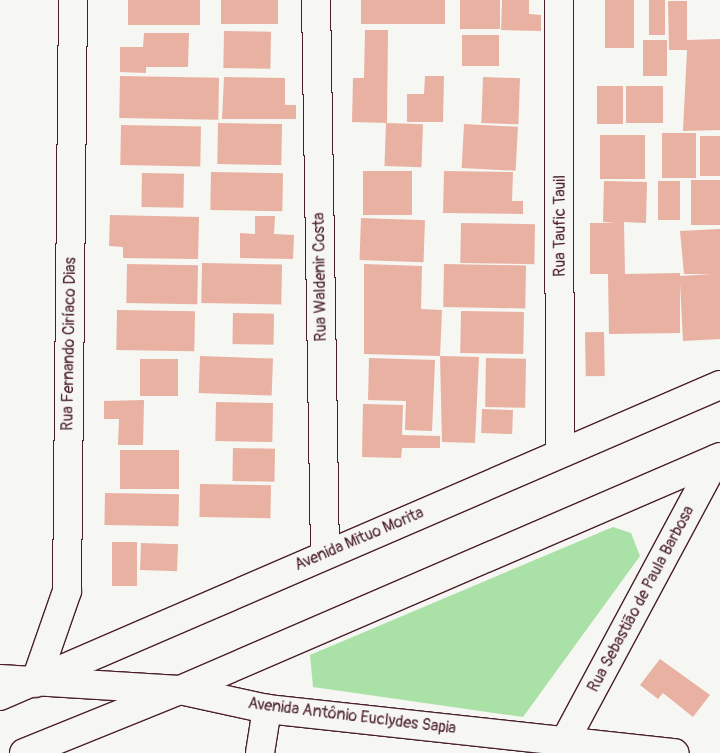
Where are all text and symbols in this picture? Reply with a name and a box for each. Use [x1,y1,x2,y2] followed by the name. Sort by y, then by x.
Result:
[550,175,570,277] street label: Rua Taufic Tauil
[309,212,331,342] street label: Rua Waldenir Costa
[58,257,80,431] street label: Rua Fernando Ciríaco Dias
[292,503,426,575] street label: Avenida Mituo Morita
[584,503,698,695] street label: Rua Sebastião de Paula Barbosa
[247,694,457,738] street label: Avenida Antônio Euclydes Sapia

